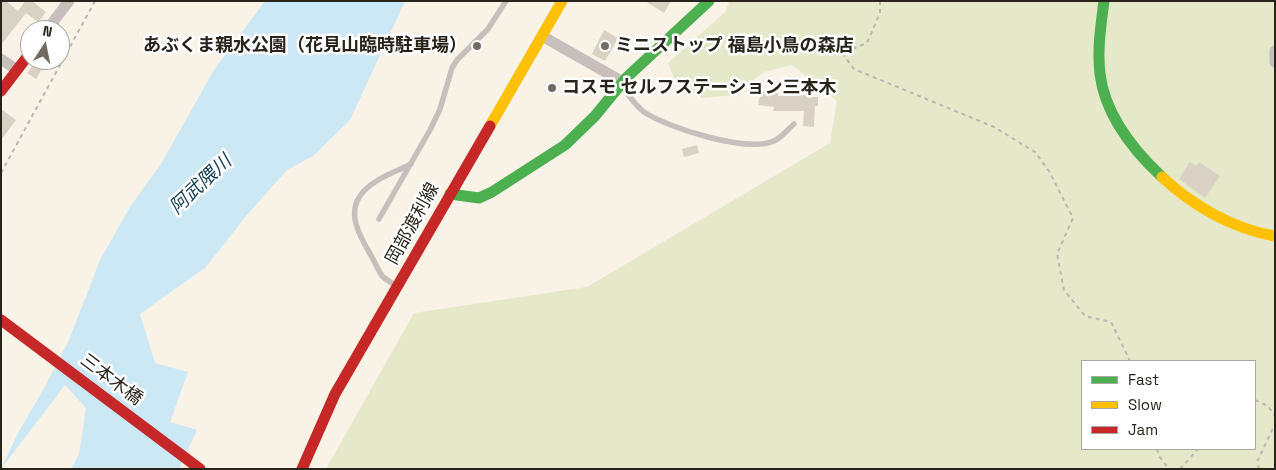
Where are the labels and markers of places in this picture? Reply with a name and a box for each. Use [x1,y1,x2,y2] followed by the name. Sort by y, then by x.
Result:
[143,35,467,57] place label: あぶくま親水公園（花見山臨時駐車場）
[615,35,854,57] place label: ミニストップ 福島小鳥の森店
[471,40,483,52] marker: あぶくま親水公園（花見山臨時駐車場）
[599,40,611,52] marker: ミニストップ 福島小鳥の森店
[562,77,837,99] place label: コスモ セルフステーション三本木
[546,82,558,94] marker: コスモ セルフステーション三本木

